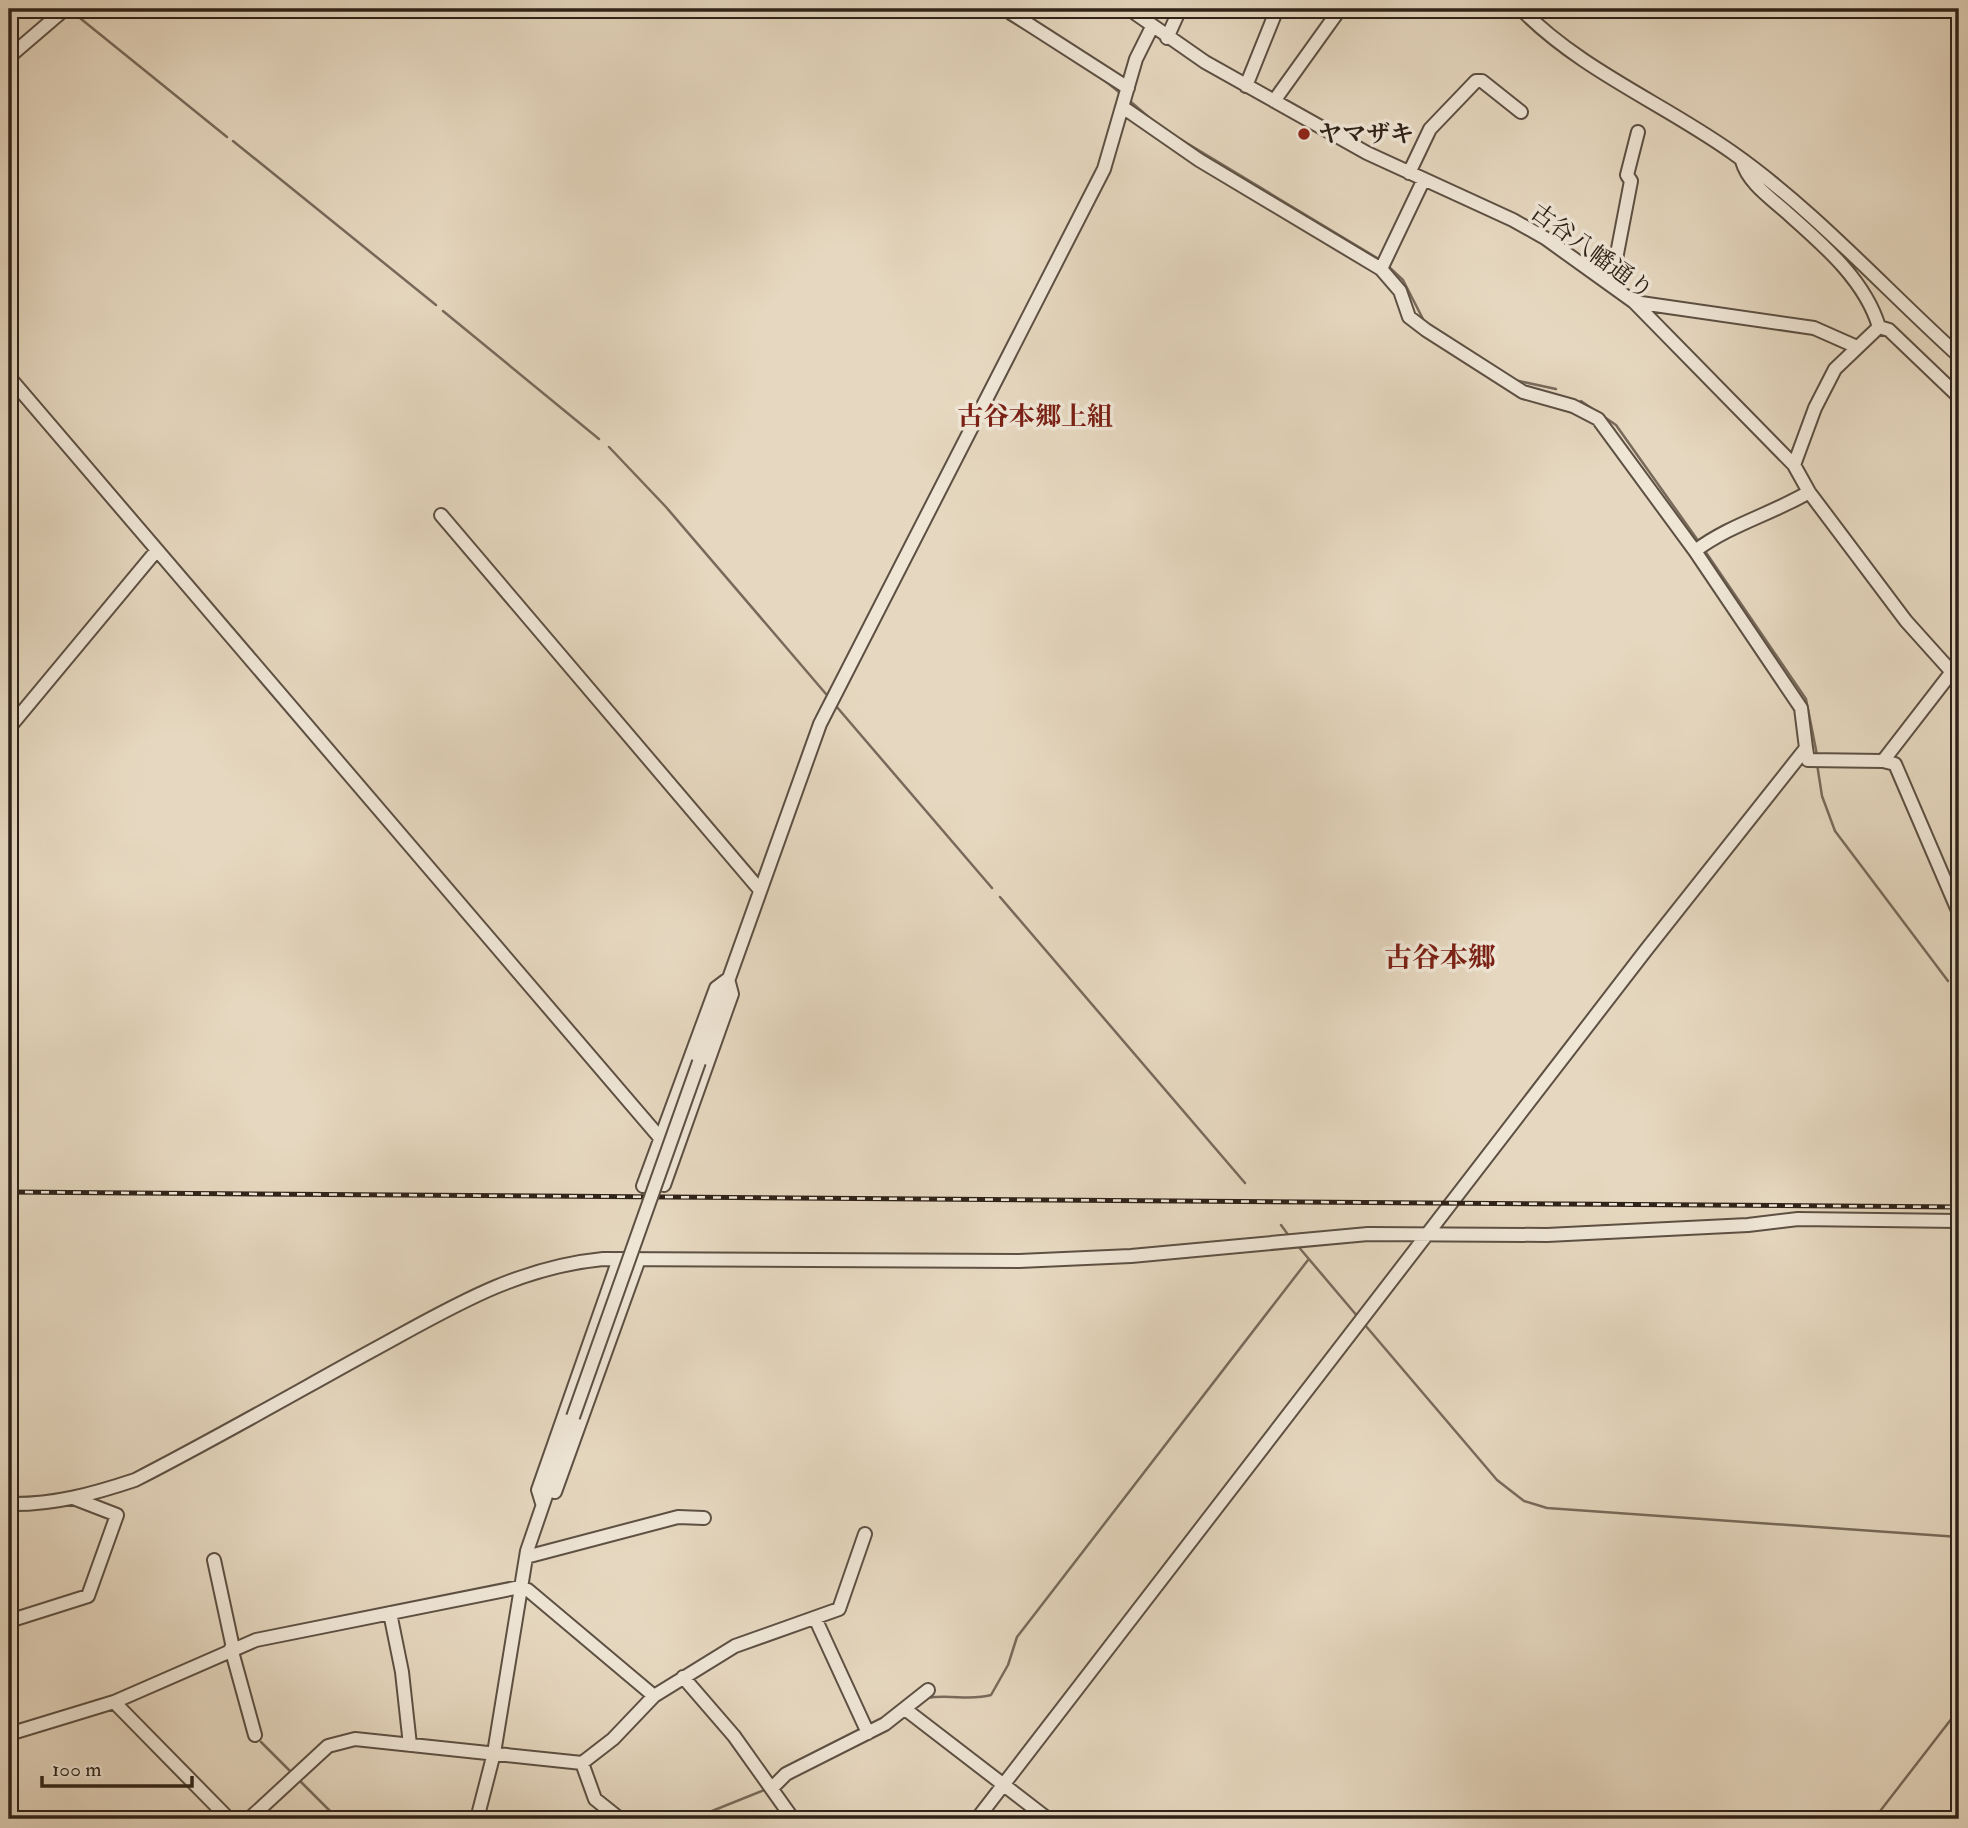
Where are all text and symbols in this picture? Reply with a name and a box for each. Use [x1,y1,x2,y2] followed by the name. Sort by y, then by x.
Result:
[1318,119,1414,150] place label: ヤマザキ
[1296,126,1312,142] marker: ヤマザキ
[1524,197,1659,306] street label: 古谷八幡通り
[957,401,1113,433] district label: 古谷本郷上組
[1384,941,1496,976] district label: 古谷本郷
[42,1744,192,1788] scale bar
[52,1756,102,1783] text: 100 m

